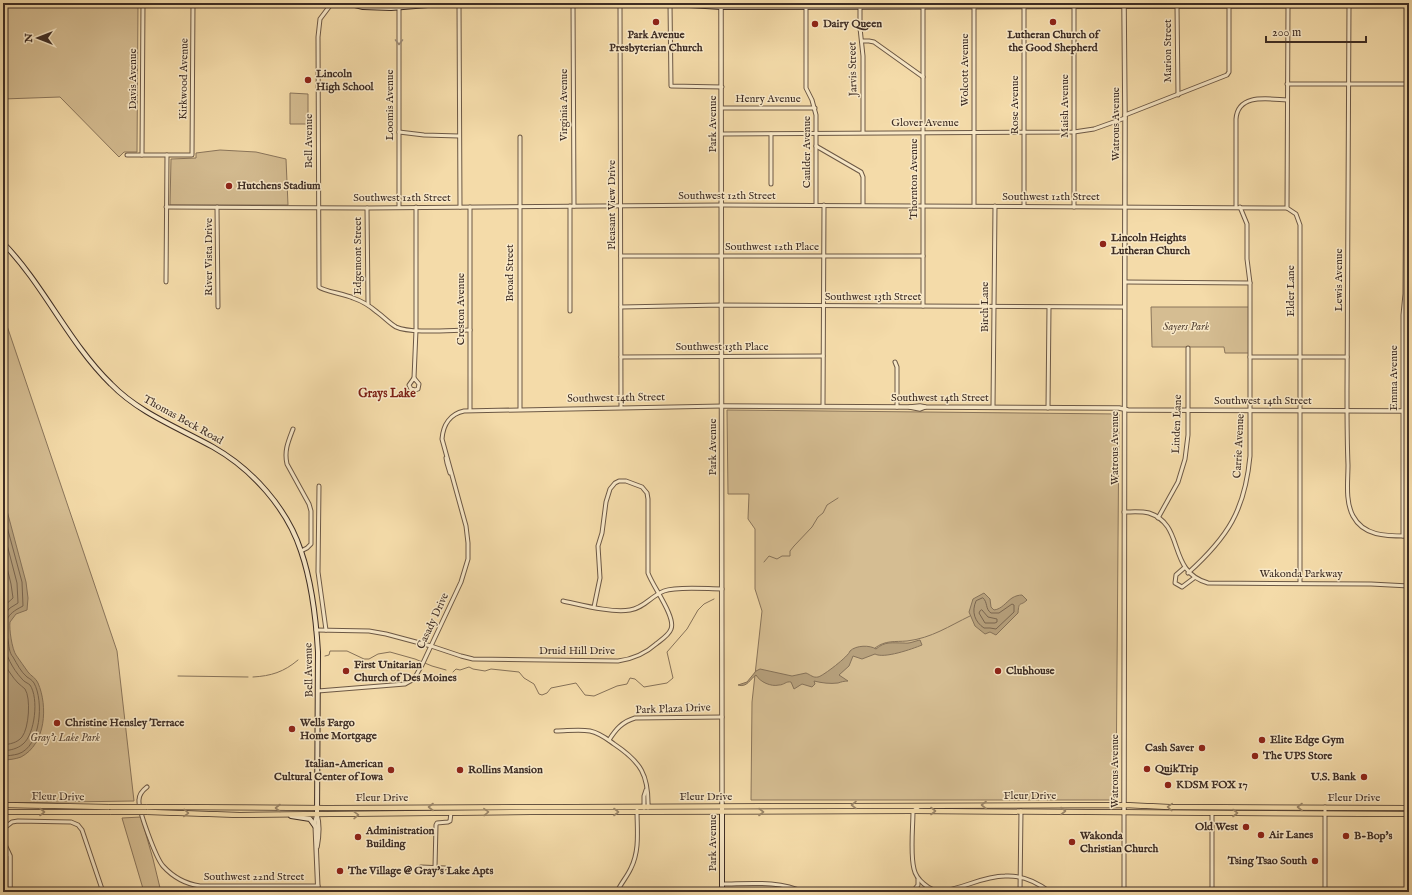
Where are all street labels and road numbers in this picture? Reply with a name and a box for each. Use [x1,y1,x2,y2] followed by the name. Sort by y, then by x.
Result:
[1161,19,1175,83] street label: Marion Street
[958,34,972,107] street label: Wolcott Avenue
[176,38,192,120] street label: Kirkwood Avenue
[846,41,861,98] street label: Jarvis Street
[126,48,140,110] street label: Davis Avenue
[383,69,397,141] street label: Loomis Avenue
[557,69,571,142] street label: Virginia Avenue
[1058,74,1072,138] street label: Maish Avenue
[1008,75,1022,135] street label: Rose Avenue
[1109,87,1123,161] street label: Watrous Avenue
[735,92,801,106] street label: Henry Avenue
[706,96,720,152] street label: Park Avenue
[302,114,316,168] street label: Bell Avenue
[800,116,814,188] street label: Caulder Avenue
[891,116,959,130] street label: Glover Avenue
[907,138,921,220] street label: Thornton Avenue
[605,160,619,250] street label: Pleasant View Drive
[678,189,776,203] street label: Southwest 12th Street
[1002,190,1100,204] street label: Southwest 12th Street
[353,191,451,205] street label: Southwest 12th Street
[351,217,365,295] street label: Edgemont Street
[202,218,216,296] street label: River Vista Drive
[725,240,819,254] street label: Southwest 12th Place
[503,244,517,302] street label: Broad Street
[1332,248,1346,312] street label: Lewis Avenue
[1284,265,1298,317] street label: Elder Lane
[454,273,468,345] street label: Creston Avenue
[978,282,992,332] street label: Birch Lane
[825,290,921,304] street label: Southwest 13th Street
[675,340,769,354] street label: Southwest 13th Place
[1387,345,1401,411] street label: Emma Avenue
[567,390,665,406] street label: Southwest 14th Street
[891,391,989,405] street label: Southwest 14th Street
[140,392,226,448] street label: Thomas Beck Road
[1169,394,1185,454] street label: Linden Lane
[1214,394,1312,408] street label: Southwest 14th Street
[1108,411,1122,485] street label: Watrous Avenue
[1230,413,1248,479] street label: Carrie Avenue
[706,419,720,475] street label: Park Avenue
[1259,567,1343,581] street label: Wakonda Parkway
[414,591,452,651] street label: Casady Drive
[302,643,316,697] street label: Bell Avenue
[539,644,615,658] street label: Druid Hill Drive
[635,701,711,717] street label: Park Plaza Drive
[1108,734,1122,808] street label: Watrous Avenue
[1004,789,1056,803] street label: Fleur Drive
[31,790,85,804] street label: Fleur Drive
[680,790,732,804] street label: Fleur Drive
[356,791,408,805] street label: Fleur Drive
[1328,791,1380,805] street label: Fleur Drive
[706,815,720,871] street label: Park Avenue
[204,870,305,884] street label: Southwest 22nd Street

